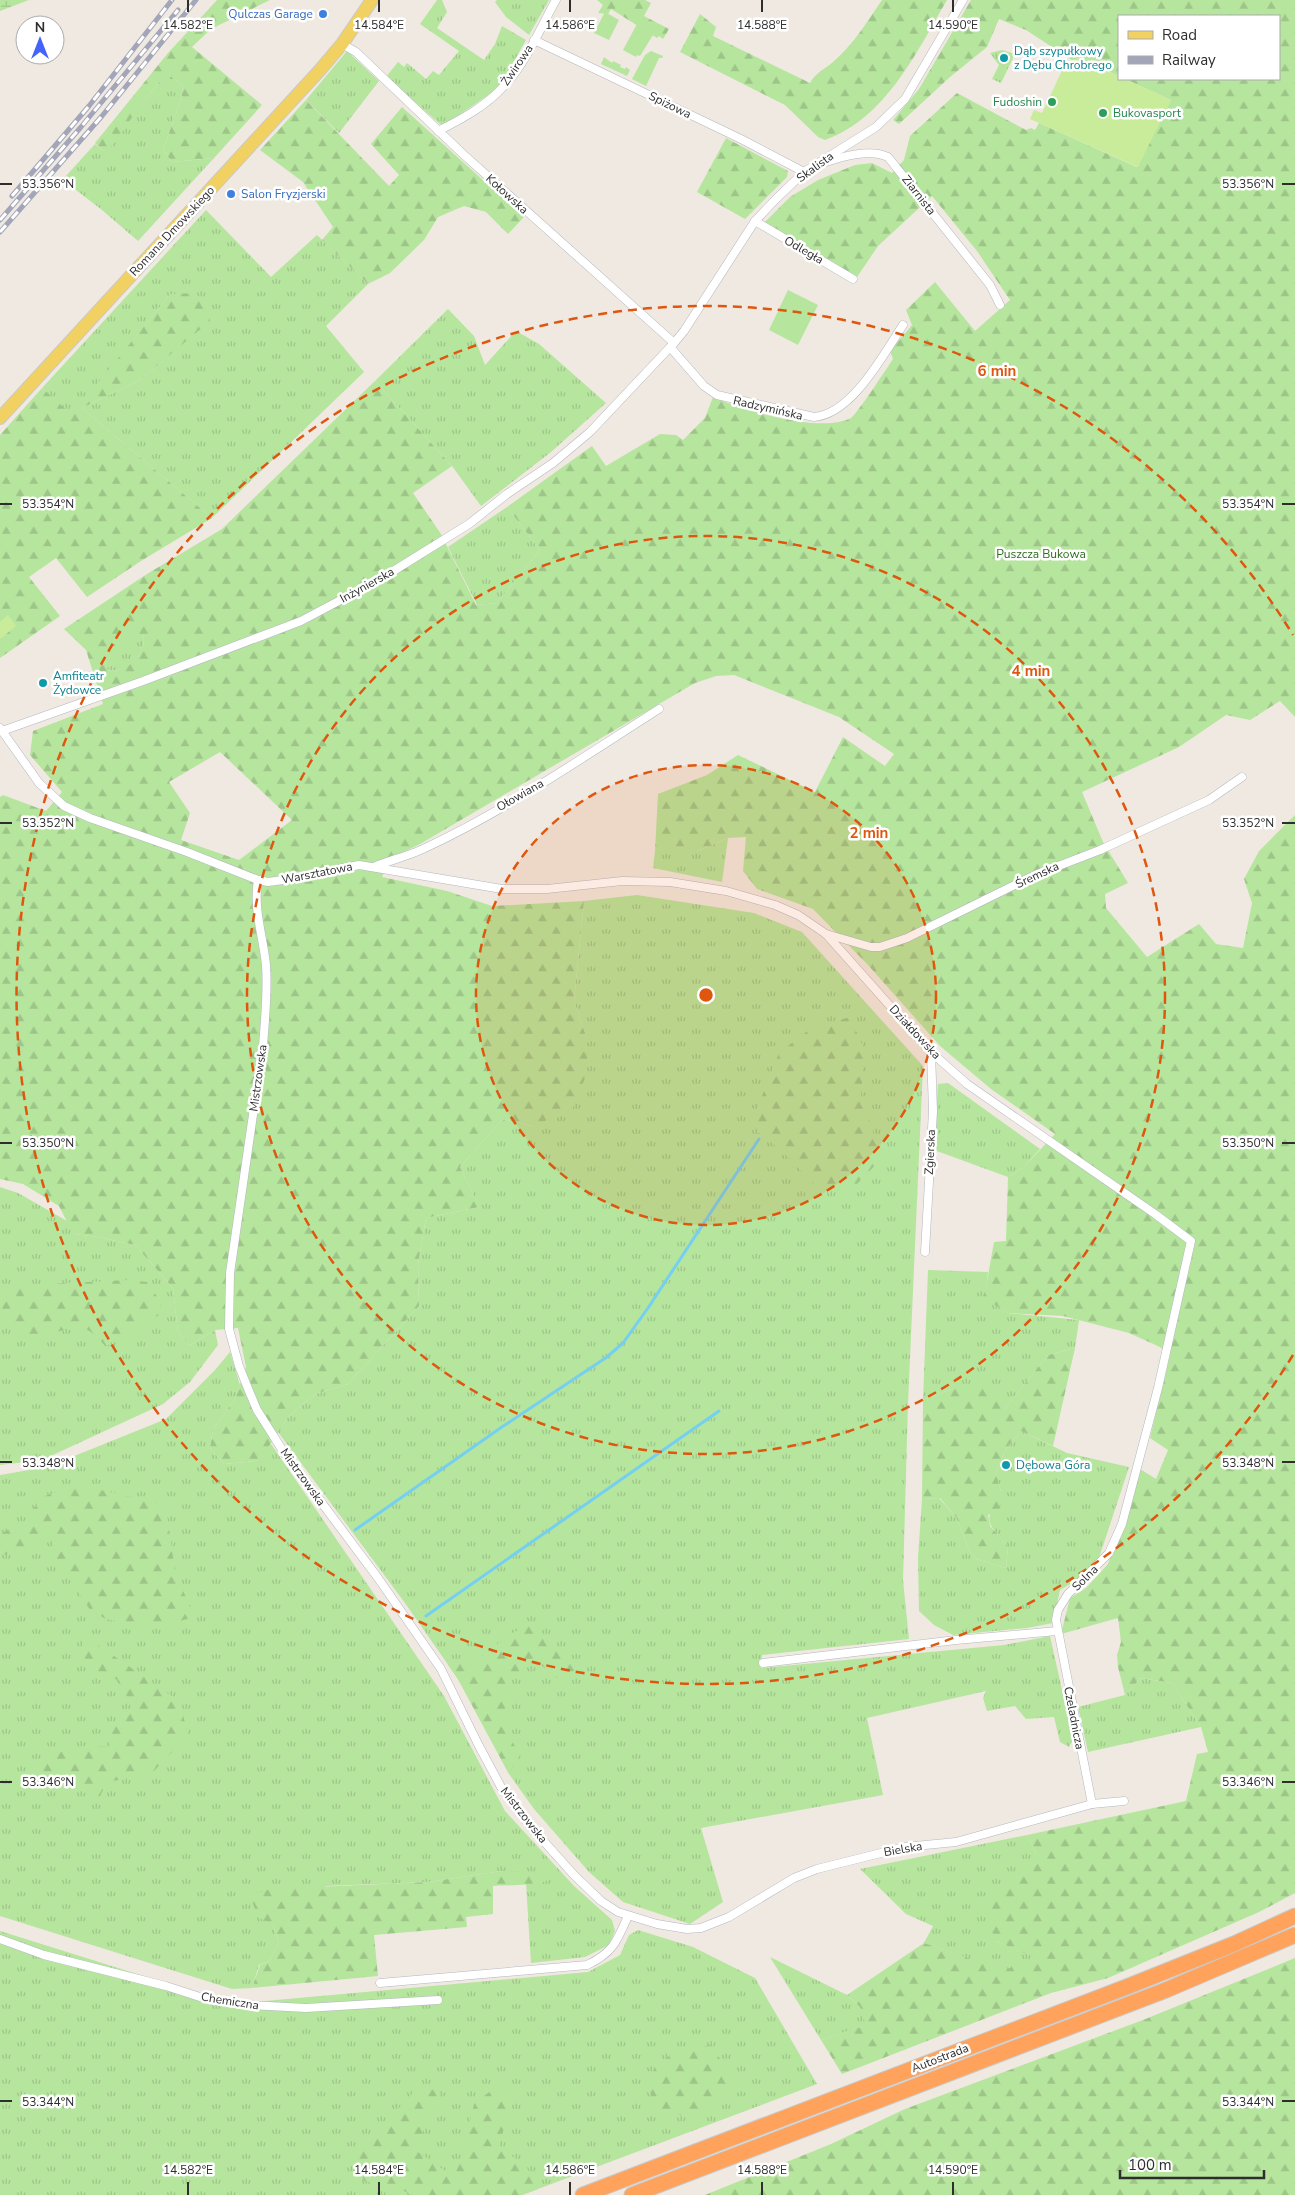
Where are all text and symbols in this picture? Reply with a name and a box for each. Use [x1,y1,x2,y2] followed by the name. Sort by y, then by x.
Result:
[228,6,313,22] place label: Qulczas Garage
[317,8,329,20] marker: Qulczas Garage
[15,15,65,65] north arrow
[1118,15,1280,80] legend
[163,17,213,33] text: 14.582°E
[354,17,404,33] text: 14.584°E
[545,17,595,33] text: 14.586°E
[737,17,787,33] text: 14.588°E
[928,17,978,33] text: 14.590°E
[35,18,45,37] text: N
[1162,25,1197,45] text: Road
[497,41,537,89] street label: Żwirowa
[1014,43,1112,73] place label: Dąb szypułkowy z Dębu Chrobrego
[1162,50,1216,70] text: Railway
[998,52,1010,64] marker: Dąb szypułkowy z Dębu Chrobrego
[646,88,694,122] street label: Spiżowa
[993,94,1042,110] place label: Fudoshin
[1046,96,1058,108] marker: Fudoshin
[1113,105,1182,121] place label: Bukovasport
[1097,107,1109,119] marker: Bukovasport
[793,148,837,186] street label: Skalista
[482,171,532,217] street label: Kołowska
[898,172,940,218] street label: Ziarnista
[22,176,74,192] text: 53.356°N
[1222,176,1274,192] text: 53.356°N
[126,182,218,280] street label: Romana Dmowskiego
[241,186,326,202] place label: Salon Fryzjerski
[225,188,237,200] marker: Salon Fryzjerski
[781,232,827,268] street label: Odległa
[978,361,1016,381] text: 6 min
[732,392,804,424] street label: Radzymińska
[22,496,74,512] text: 53.354°N
[1222,496,1274,512] text: 53.354°N
[996,546,1086,562] park label: Puszcza Bukowa
[337,564,397,606] street label: Inżynierska
[1012,661,1050,681] text: 4 min
[53,668,105,698] place label: Amfiteatr Żydowce
[37,677,49,689] marker: Amfiteatr Żydowce
[494,775,546,815] street label: Ołowiana
[22,815,74,831] text: 53.352°N
[1222,815,1274,831] text: 53.352°N
[850,823,888,843] text: 2 min
[280,858,354,888] street label: Warsztatowa
[1013,858,1061,892] street label: Śremska
[697,986,715,1004] centre of rings
[886,1001,944,1063] street label: Działdowska
[245,1044,271,1112] street label: Mistrzowska
[921,1129,939,1175] street label: Zgierska
[22,1135,74,1151] text: 53.350°N
[1222,1135,1274,1151] text: 53.350°N
[277,1445,329,1509] street label: Mistrzowska
[22,1455,74,1471] text: 53.348°N
[1222,1455,1274,1471] text: 53.348°N
[1016,1457,1090,1473] place label: Dębowa Góra
[1000,1459,1012,1471] marker: Dębowa Góra
[1068,1562,1102,1594] street label: Solna
[1060,1685,1088,1751] street label: Czeladnicza
[22,1774,74,1790] text: 53.346°N
[1222,1774,1274,1790] text: 53.346°N
[497,1784,551,1846] street label: Mistrzowska
[882,1838,924,1860] street label: Bielska
[200,1989,260,2013] street label: Chemiczna
[909,2040,971,2076] street label: Autostrada
[22,2094,74,2110] text: 53.344°N
[1222,2094,1274,2110] text: 53.344°N
[1120,2148,1264,2180] scale bar
[1128,2155,1172,2175] text: 100 m
[163,2162,213,2178] text: 14.582°E
[354,2162,404,2178] text: 14.584°E
[545,2162,595,2178] text: 14.586°E
[737,2162,787,2178] text: 14.588°E
[928,2162,978,2178] text: 14.590°E

